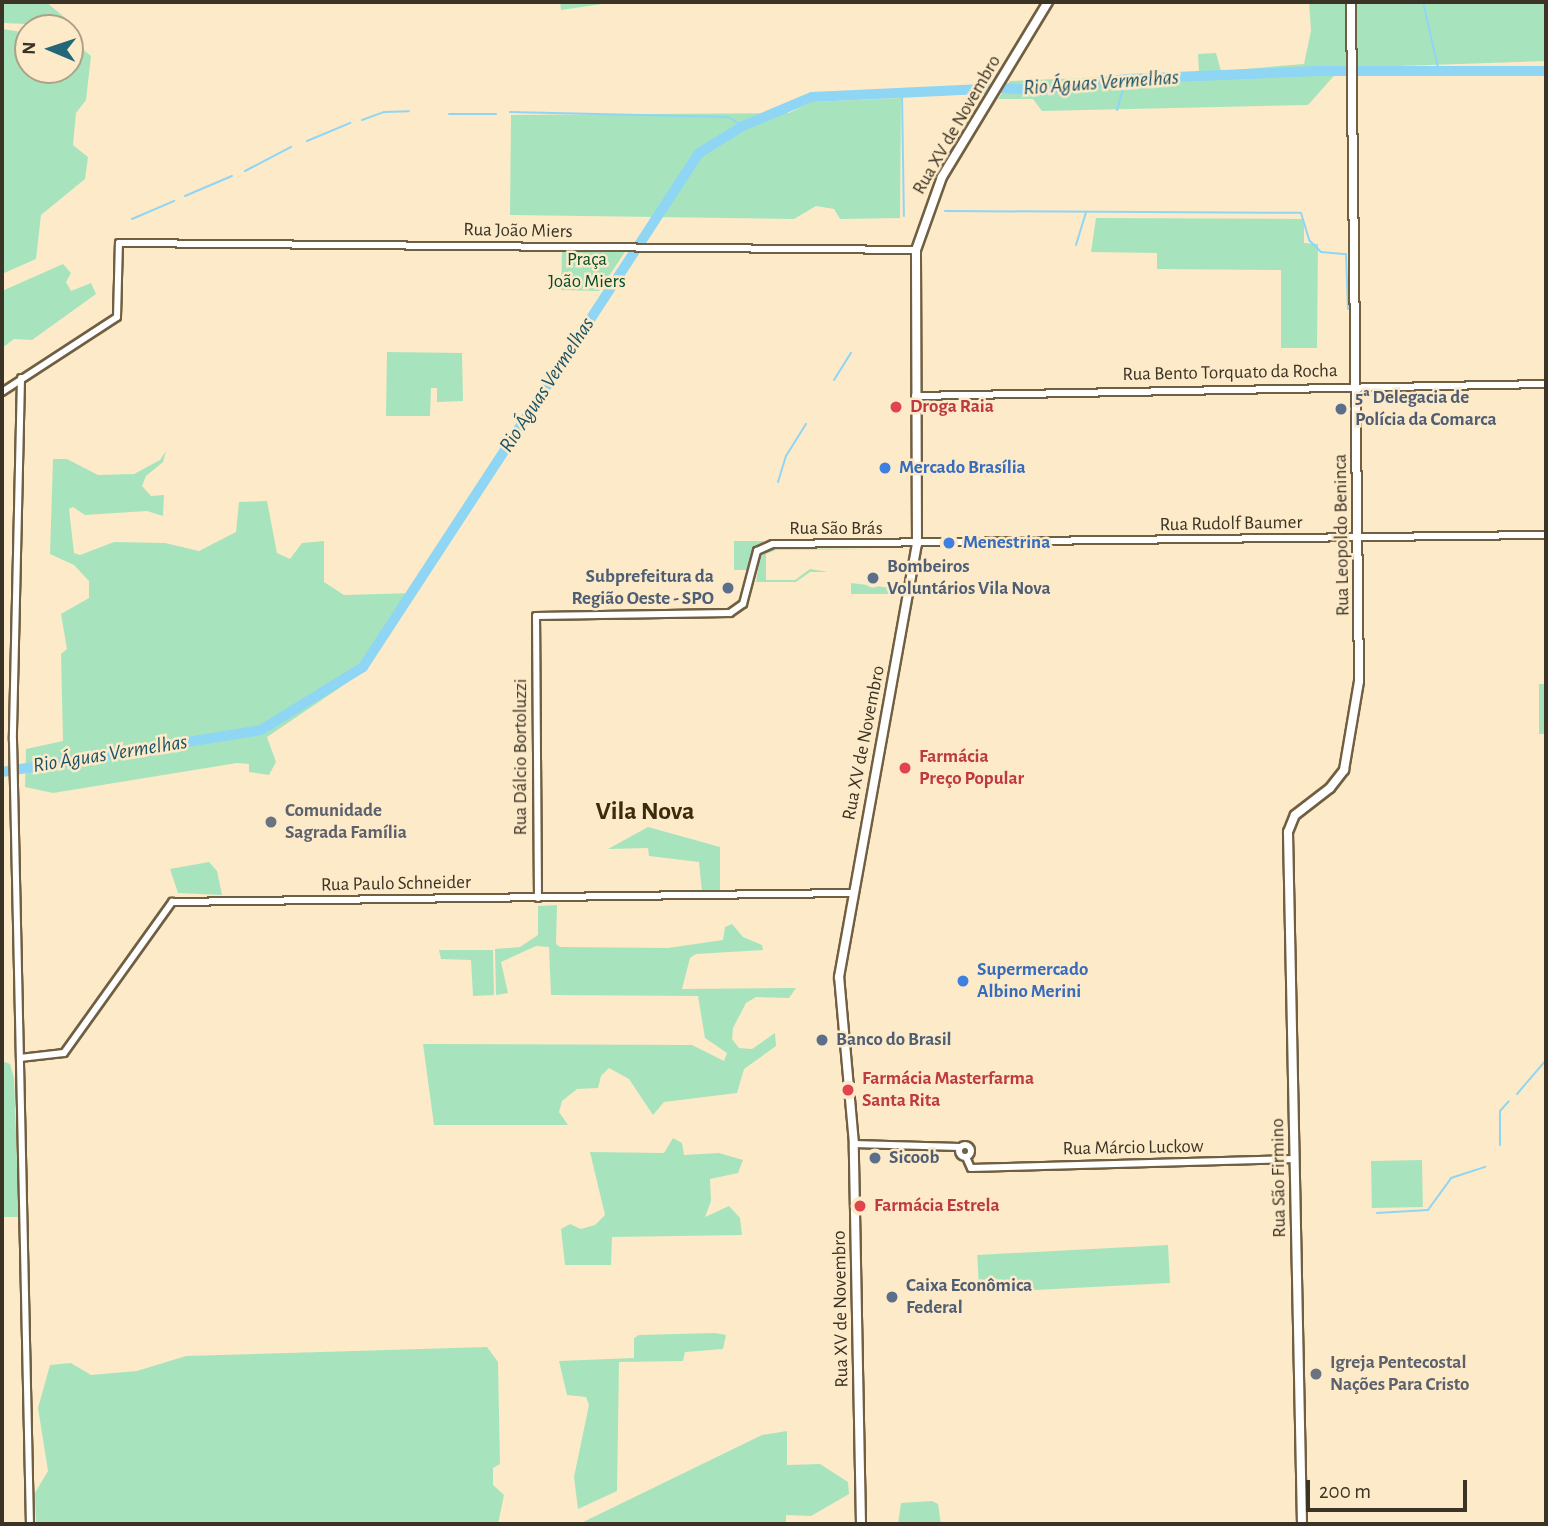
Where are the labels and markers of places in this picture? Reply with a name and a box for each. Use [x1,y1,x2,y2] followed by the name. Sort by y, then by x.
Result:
[1355,387,1497,431] place label: 5ª Delegacia de Polícia da Comarca
[910,396,994,418] place label: Droga Raia
[888,399,904,415] marker: Droga Raia
[1333,401,1349,417] marker: 5ª Delegacia de Polícia da Comarca
[899,457,1026,479] place label: Mercado Brasília
[877,460,893,476] marker: Mercado Brasília
[963,532,1050,554] place label: Menestrina
[941,535,957,551] marker: Menestrina
[887,556,1051,600] place label: Bombeiros Voluntários Vila Nova
[571,566,714,610] place label: Subprefeitura da Região Oeste - SPO
[865,570,881,586] marker: Bombeiros Voluntários Vila Nova
[720,580,736,596] marker: Subprefeitura da Região Oeste - SPO
[919,746,1024,790] place label: Farmácia Preço Popular
[897,760,913,776] marker: Farmácia Preço Popular
[285,800,407,844] place label: Comunidade Sagrada Família
[263,814,279,830] marker: Comunidade Sagrada Família
[977,959,1088,1003] place label: Supermercado Albino Merini
[955,973,971,989] marker: Supermercado Albino Merini
[836,1029,952,1051] place label: Banco do Brasil
[814,1032,830,1048] marker: Banco do Brasil
[862,1068,1034,1112] place label: Farmácia Masterfarma Santa Rita
[840,1082,856,1098] marker: Farmácia Masterfarma Santa Rita
[889,1147,939,1169] place label: Sicoob
[867,1150,883,1166] marker: Sicoob
[874,1195,1000,1217] place label: Farmácia Estrela
[852,1198,868,1214] marker: Farmácia Estrela
[906,1275,1032,1319] place label: Caixa Econômica Federal
[884,1289,900,1305] marker: Caixa Econômica Federal
[1330,1352,1469,1396] place label: Igreja Pentecostal Nações Para Cristo
[1308,1366,1324,1382] marker: Igreja Pentecostal Nações Para Cristo

